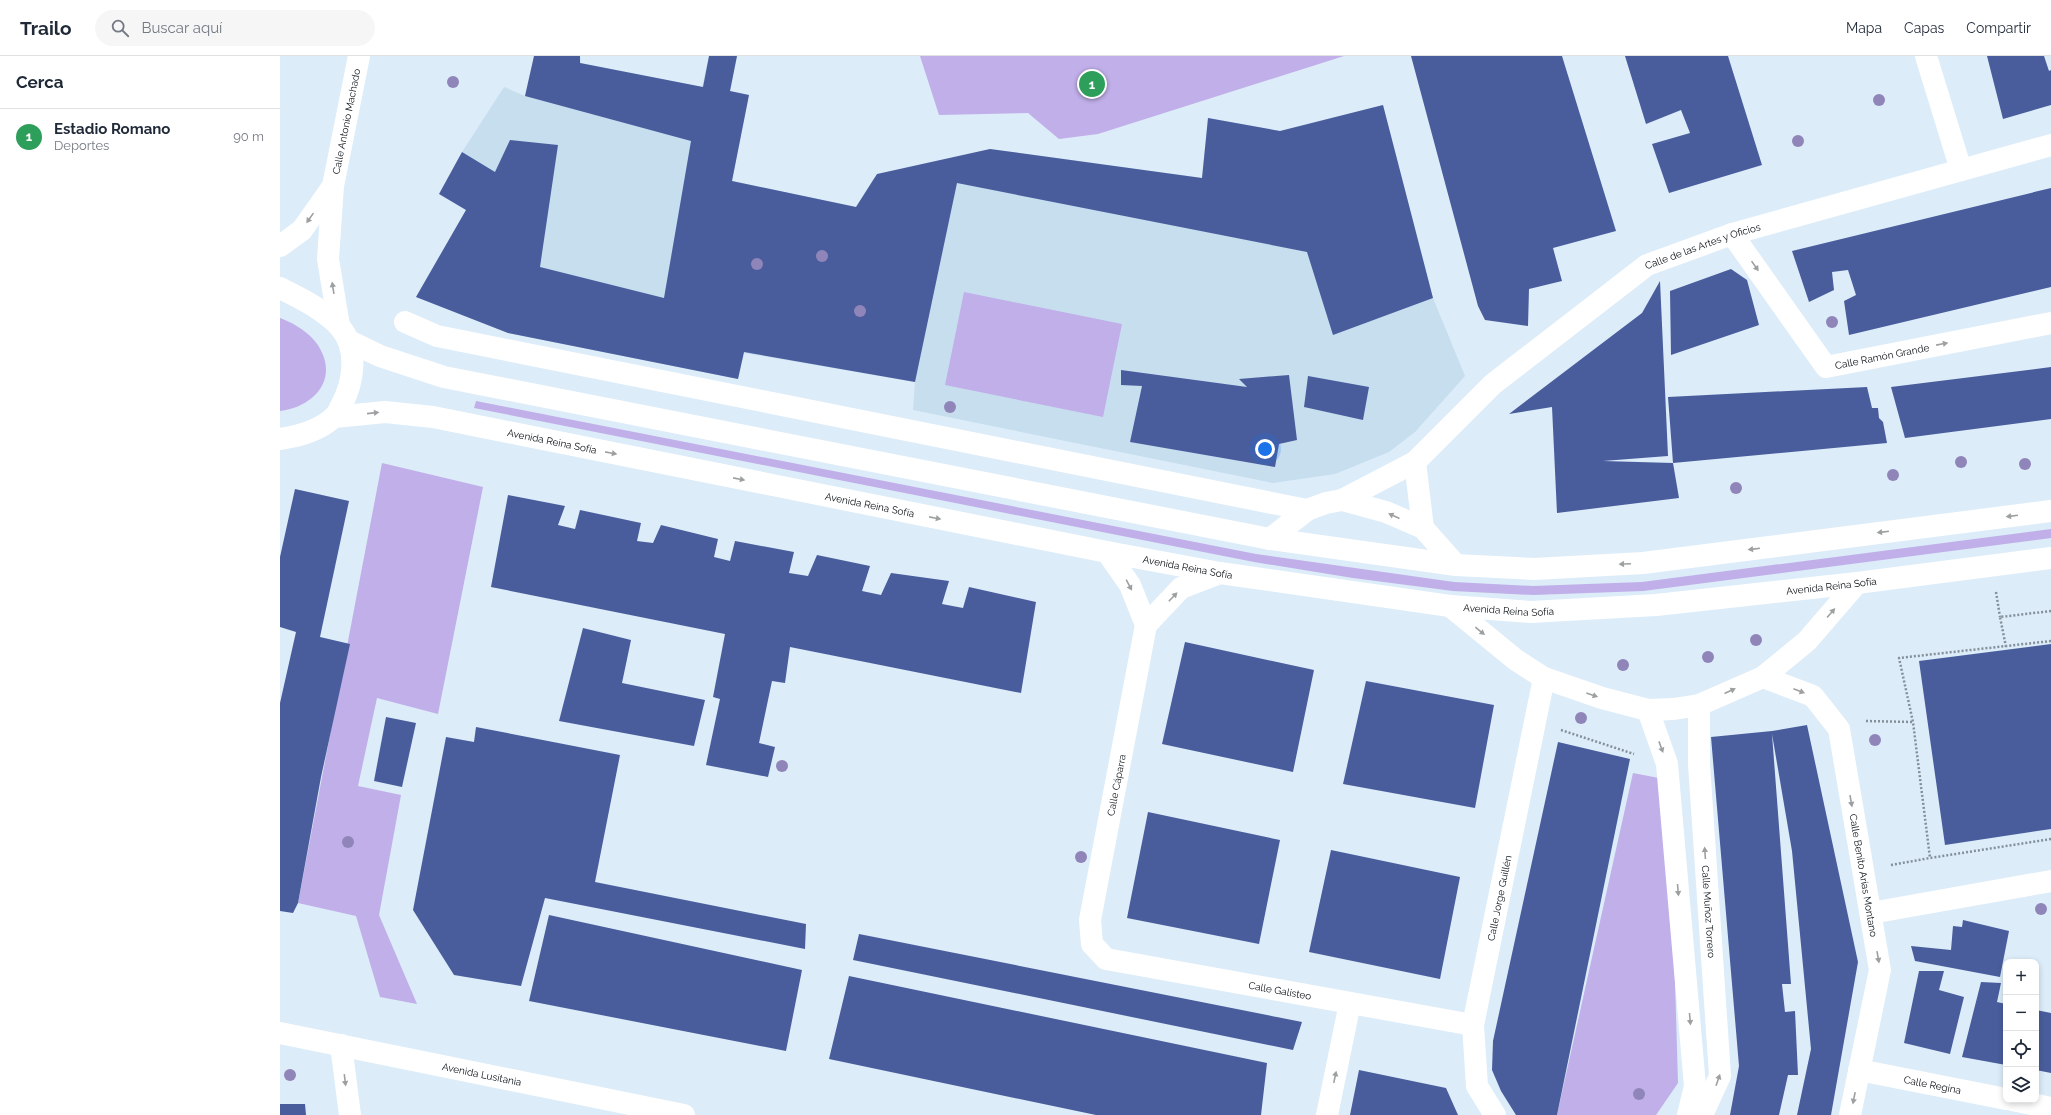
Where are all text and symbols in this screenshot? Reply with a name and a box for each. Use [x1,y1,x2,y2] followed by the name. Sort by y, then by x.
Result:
[95,10,375,46] search box
[20,17,71,39] text: Trailo
[109,17,131,39] icon: search
[141,19,222,37] text: Buscar aquí
[1846,20,1882,36] text: Mapa
[1904,20,1944,36] text: Capas
[1966,20,2031,36] text: Compartir
[330,68,362,175] street label: Calle Antonio Machado
[1079,69,1105,99] pin: 1
[16,72,64,92] text: Cerca
[54,120,170,138] text: Estadio Romano
[26,129,32,144] text: 1
[233,129,264,144] text: 90 m
[54,138,109,153] text: Deportes
[306,213,314,224] one-way arrow
[1643,221,1762,271] street label: Calle de las Artes y Oficios
[1751,261,1759,271] one-way arrow
[329,282,335,294] one-way arrow
[1936,341,1948,347] one-way arrow
[1834,342,1930,371] street label: Calle Ramón Grande
[367,410,379,416] one-way arrow
[506,427,598,456] street label: Avenida Reina Sofía
[1255,439,1275,459] your location
[605,450,617,456] one-way arrow
[733,476,745,482] one-way arrow
[824,491,915,519] street label: Avenida Reina Sofía
[2006,512,2018,519] one-way arrow
[1388,513,1400,519] one-way arrow
[929,515,941,521] one-way arrow
[1877,529,1889,535] one-way arrow
[1748,545,1760,552] one-way arrow
[1142,554,1233,581] street label: Avenida Reina Sofía
[1619,560,1631,567] one-way arrow
[1786,576,1877,597] street label: Avenida Reina Sofía
[1126,579,1132,591] one-way arrow
[1168,592,1178,602] one-way arrow
[1463,602,1554,618] street label: Avenida Reina Sofía
[1827,607,1836,618] one-way arrow
[1475,626,1485,635] one-way arrow
[1724,688,1736,694] one-way arrow
[1794,688,1806,694] one-way arrow
[1586,692,1598,698] one-way arrow
[1658,741,1664,753] one-way arrow
[1105,753,1128,817] street label: Calle Cáparra
[1849,795,1855,807] one-way arrow
[1848,813,1879,938] street label: Calle Benito Arias Montano
[1702,847,1709,859] one-way arrow
[1485,854,1514,942] street label: Calle Jorge Guillén
[1700,865,1717,958] street label: Calle Muñoz Torrero
[1675,883,1682,896] one-way arrow
[1875,951,1881,963] one-way arrow
[2003,959,2039,1103] map controls
[2003,959,2039,995] button: +
[1248,980,1312,1002] street label: Calle Galisteo
[2003,995,2039,1031] button: −
[1686,1013,1693,1025] one-way arrow
[2003,1031,2039,1067] button: locate
[441,1061,522,1088] street label: Avenida Lusitania
[2003,1067,2039,1103] button: layers
[1332,1071,1338,1083] one-way arrow
[1715,1073,1721,1085] one-way arrow
[342,1074,348,1086] one-way arrow
[1903,1074,1962,1096] street label: Calle Regina
[1850,1092,1856,1104] one-way arrow

